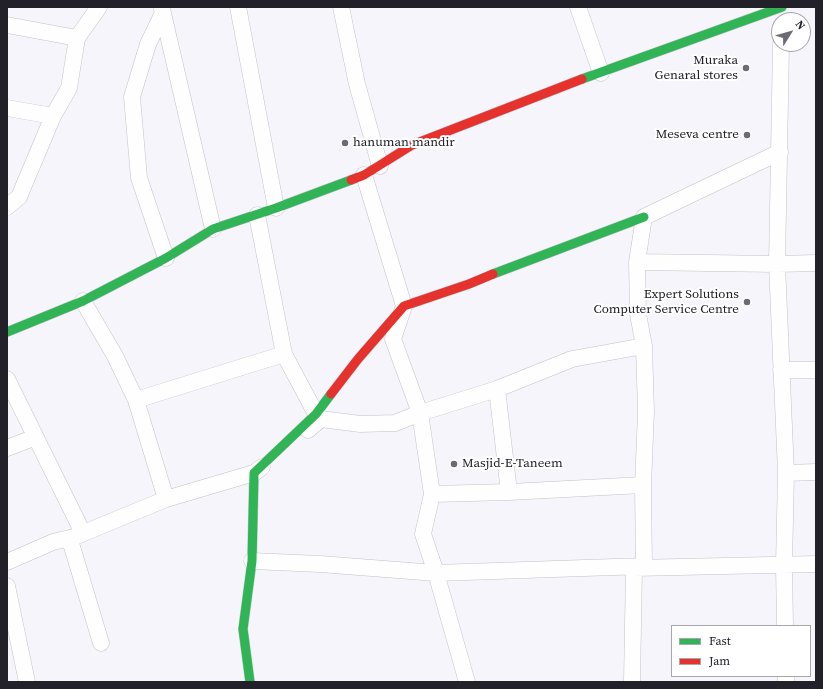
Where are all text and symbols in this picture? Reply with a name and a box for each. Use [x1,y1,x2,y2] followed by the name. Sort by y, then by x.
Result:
[771,12,811,52] north arrow
[792,17,809,33] text: N
[655,53,738,84] place label: Muraka Genaral stores
[741,63,751,73] marker: Muraka Genaral stores
[656,127,739,143] place label: Meseva centre
[742,130,752,140] marker: Meseva centre
[353,135,455,151] place label: hanuman mandir
[340,138,350,148] marker: hanuman mandir
[594,287,739,318] place label: Expert Solutions Computer Service Centre
[742,297,752,307] marker: Expert Solutions Computer Service Centre
[462,456,563,472] place label: Masjid-E-Taneem
[449,459,459,469] marker: Masjid-E-Taneem
[671,625,811,677] legend
[709,633,731,649] text: Fast
[709,653,730,669] text: Jam

